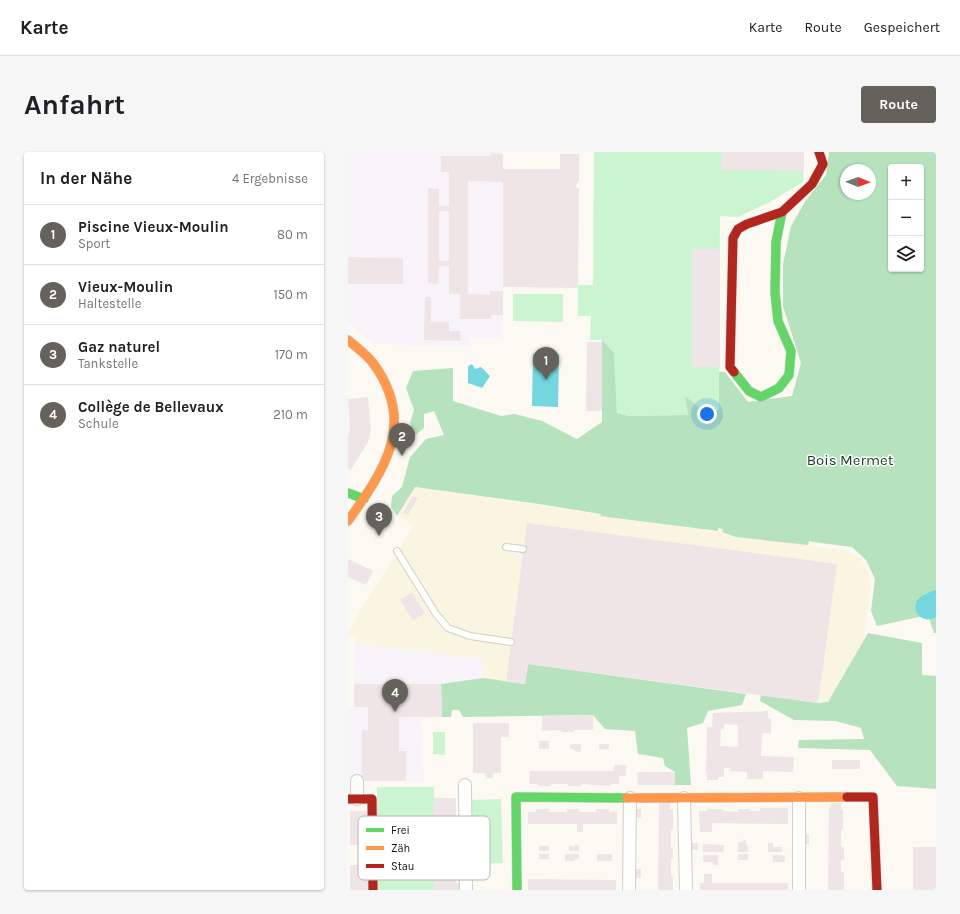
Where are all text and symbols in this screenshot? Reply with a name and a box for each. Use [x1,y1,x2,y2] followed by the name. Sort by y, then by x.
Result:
[20,17,69,39] text: Karte
[749,19,783,36] text: Karte
[805,19,842,36] text: Route
[864,19,940,36] text: Gespeichert
[861,86,936,123] button: Route
[24,88,125,121] text: Anfahrt
[840,164,876,200] north arrow
[888,164,924,272] map controls
[888,164,924,200] button: +
[40,168,132,188] text: In der Nähe
[232,171,308,186] text: 4 Ergebnisse
[888,200,924,236] button: −
[78,218,229,236] text: Piscine Vieux-Moulin
[51,227,55,242] text: 1
[277,227,308,242] text: 80 m
[78,236,110,251] text: Sport
[888,236,924,272] button: layers
[78,278,173,296] text: Vieux-Moulin
[49,287,57,302] text: 2
[273,287,308,302] text: 150 m
[78,296,141,311] text: Haltestelle
[78,338,160,356] text: Gaz naturel
[49,347,57,362] text: 3
[275,347,308,362] text: 170 m
[533,347,559,380] pin: 1
[78,356,138,371] text: Tankstelle
[78,398,224,416] text: Collège de Bellevaux
[697,404,717,424] your location
[49,407,57,422] text: 4
[273,407,308,422] text: 210 m
[78,416,119,431] text: Schule
[389,423,415,456] pin: 2
[807,451,894,469] park label: Bois Mermet
[366,503,392,536] pin: 3
[382,679,408,712] pin: 4
[358,816,490,880] legend
[391,824,410,837] text: Frei
[391,842,410,855] text: Zäh
[391,860,415,873] text: Stau

